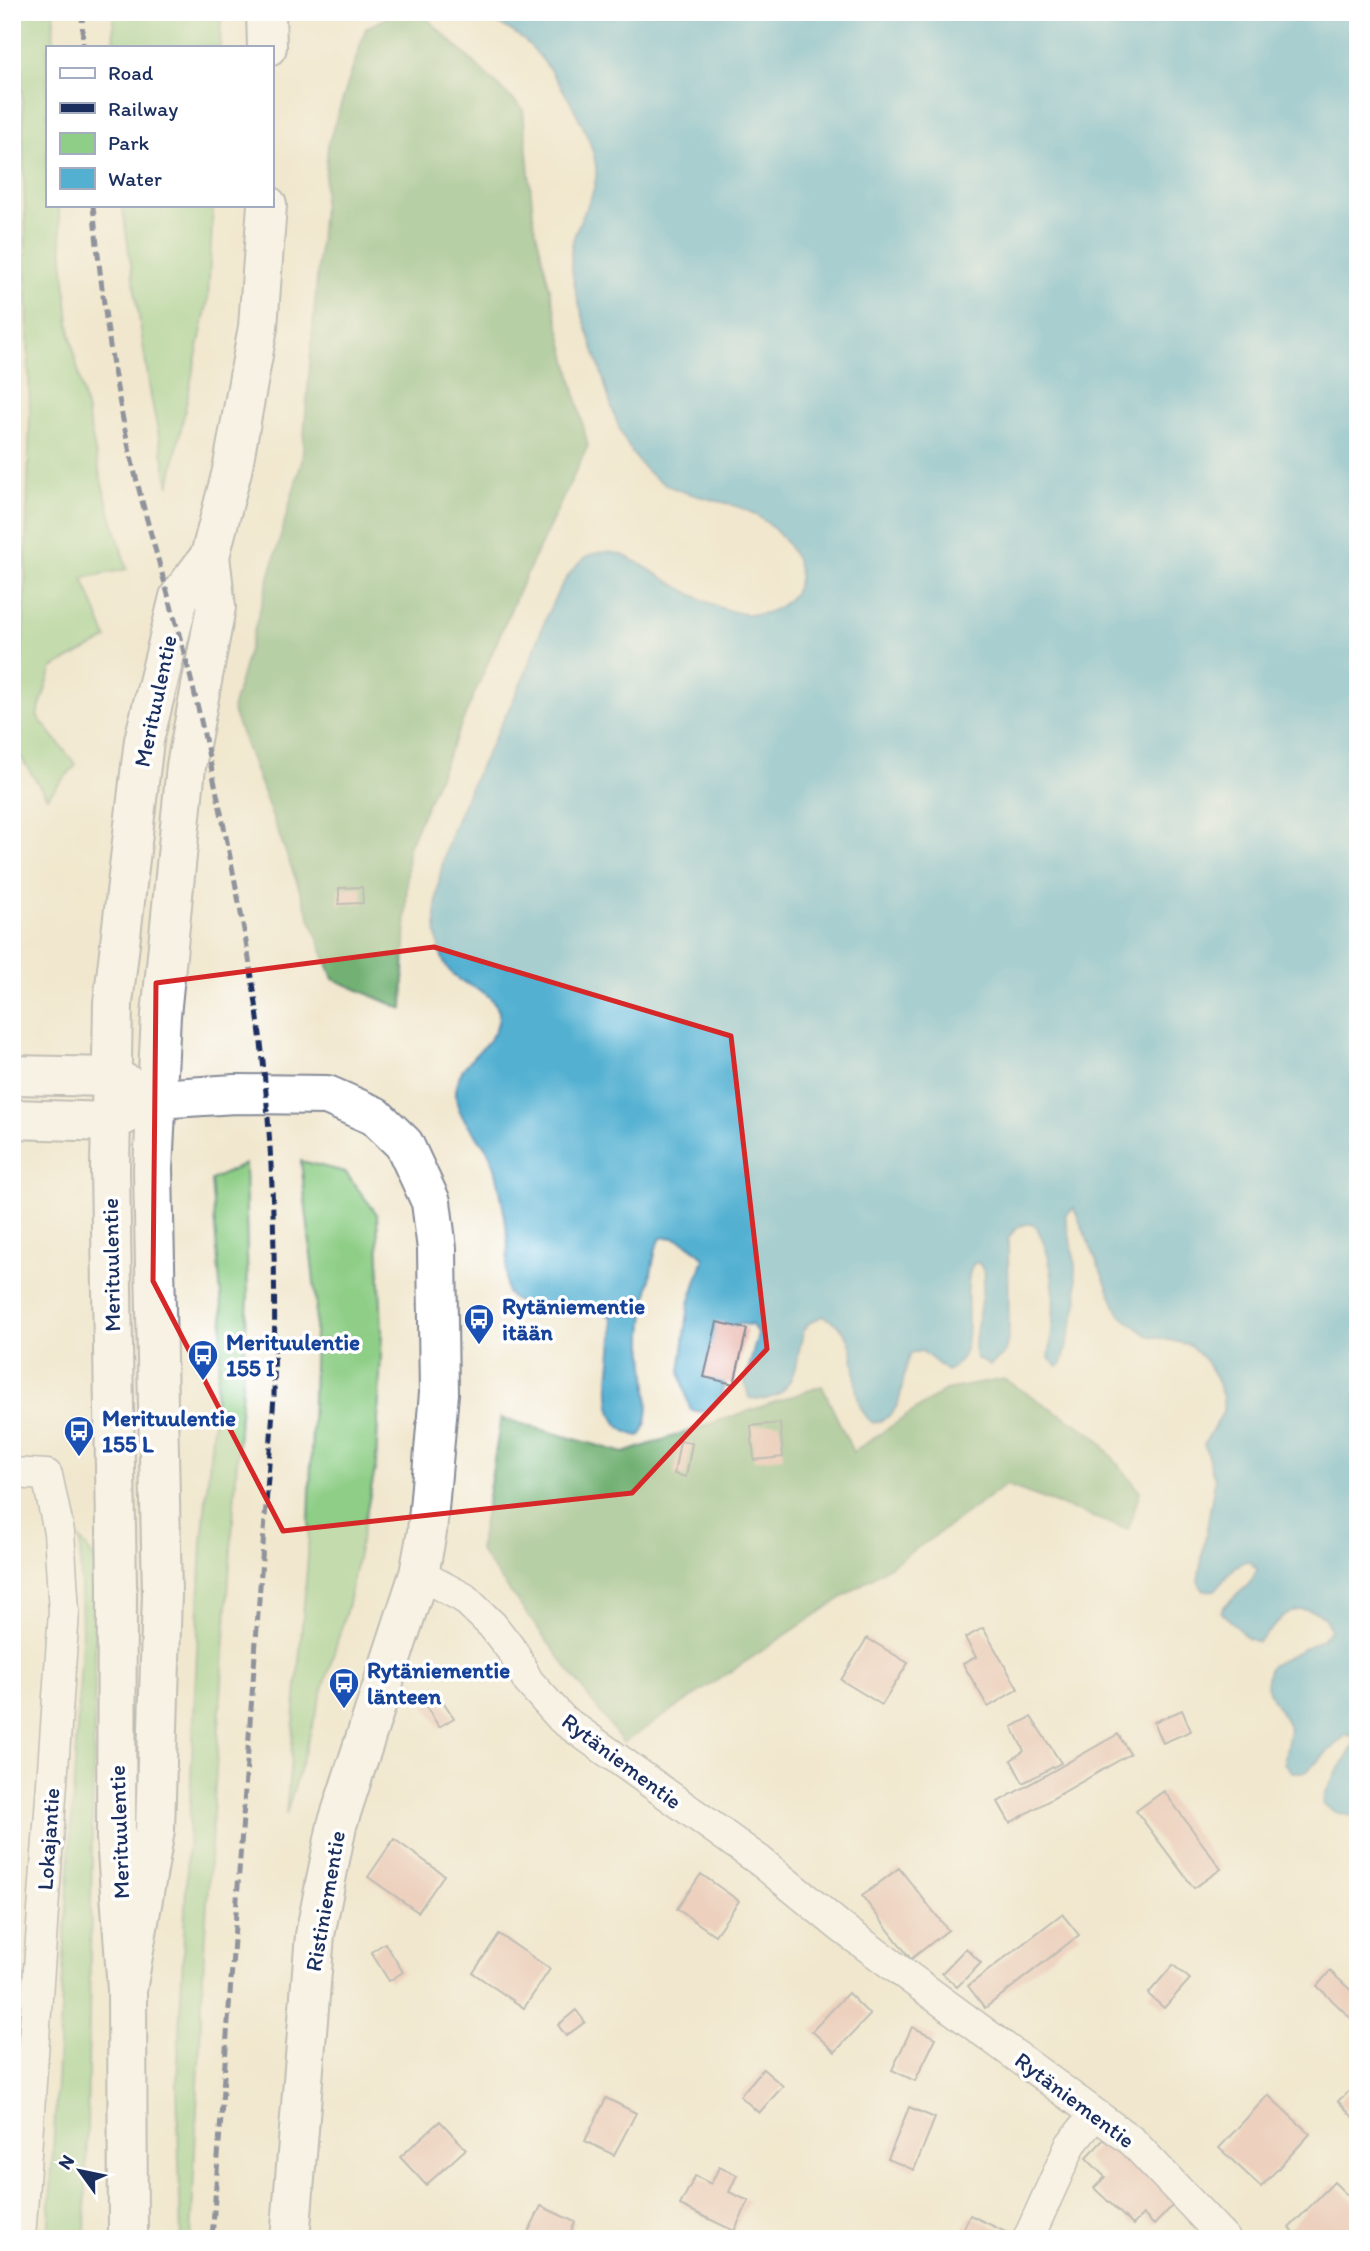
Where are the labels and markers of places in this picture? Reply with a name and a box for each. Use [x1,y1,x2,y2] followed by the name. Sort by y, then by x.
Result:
[502,1292,645,1346] place label: Rytäniementie itään
[462,1302,496,1346] bus stop icon: Rytäniementie itään
[226,1328,360,1382] place label: Merituulentie 155 I
[186,1338,220,1382] bus stop icon: Merituulentie 155 I
[102,1404,236,1458] place label: Merituulentie 155 L
[62,1414,96,1458] bus stop icon: Merituulentie 155 L
[367,1656,510,1710] place label: Rytäniementie länteen
[327,1666,361,1710] bus stop icon: Rytäniementie länteen

